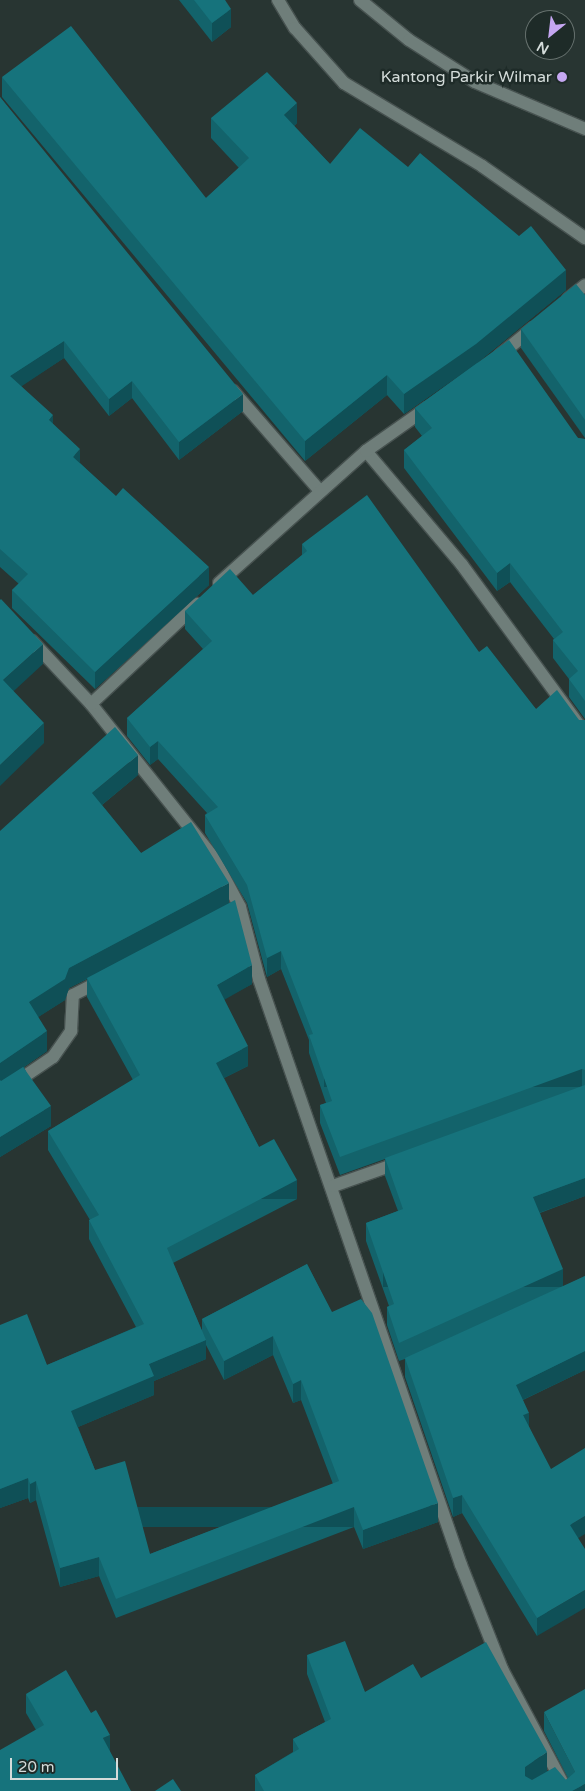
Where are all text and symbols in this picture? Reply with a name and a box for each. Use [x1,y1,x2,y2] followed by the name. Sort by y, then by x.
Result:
[525,10,575,60] north arrow
[534,38,552,58] text: N
[381,67,552,87] place label: Kantong Parkir Wilmar
[556,71,568,83] marker: Kantong Parkir Wilmar
[12,1748,120,1780] scale bar
[18,1758,55,1776] text: 20 m

